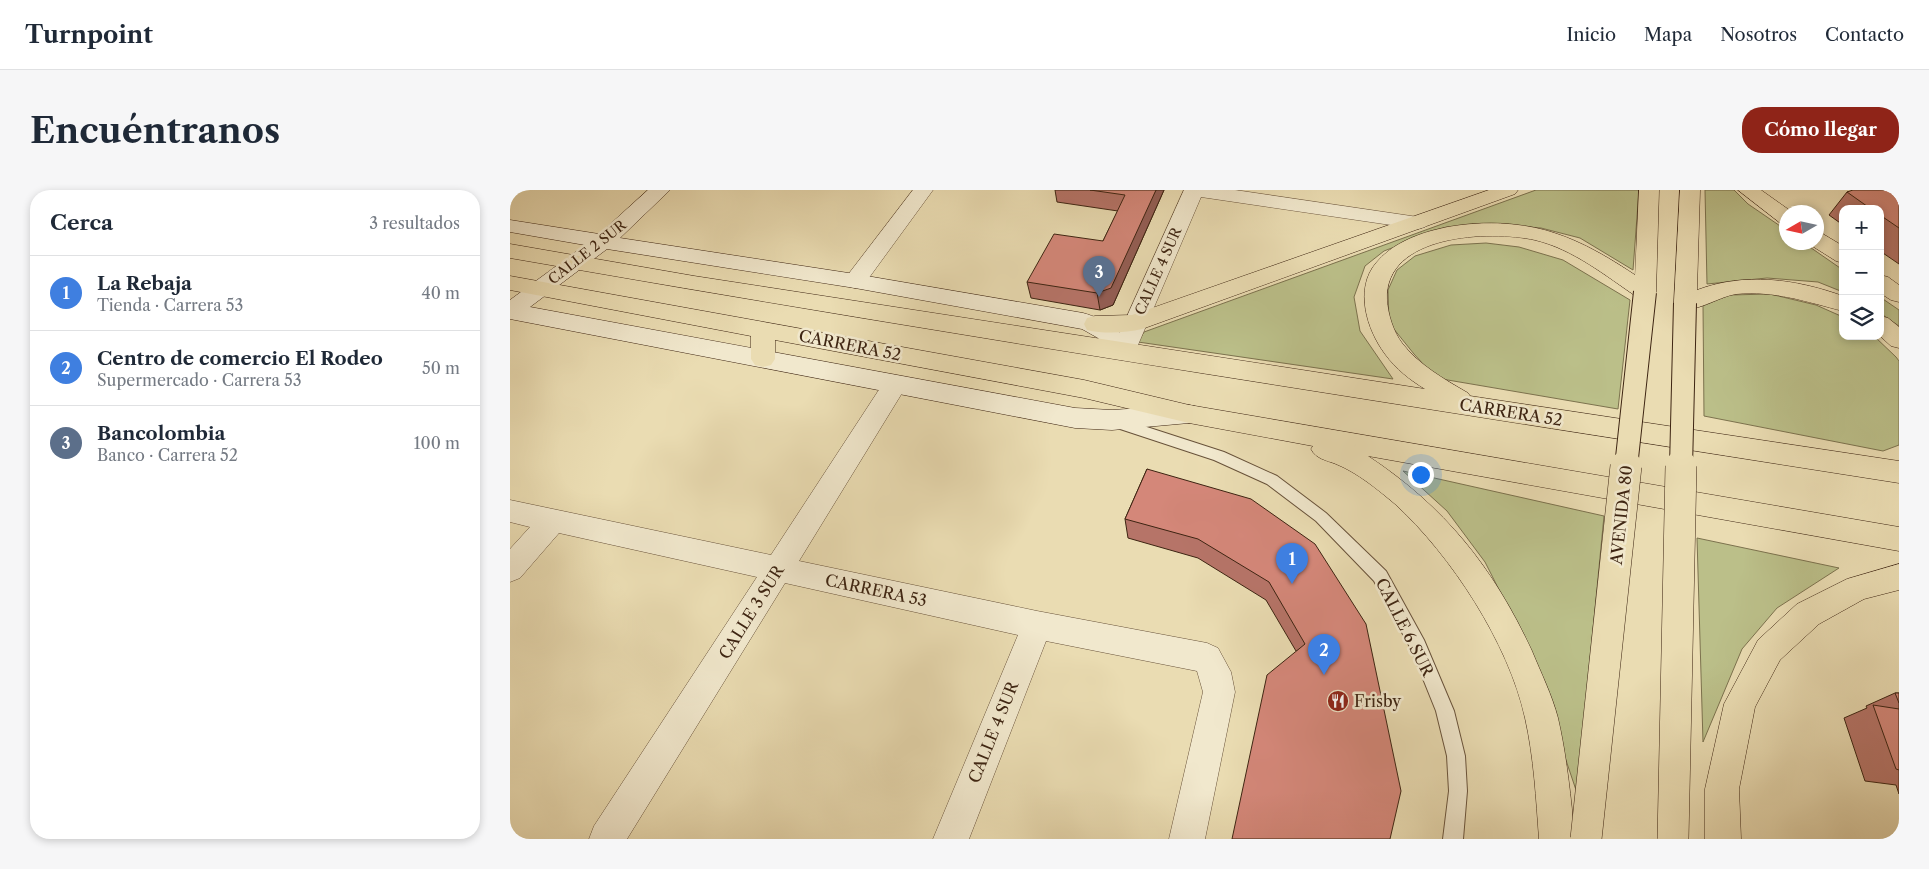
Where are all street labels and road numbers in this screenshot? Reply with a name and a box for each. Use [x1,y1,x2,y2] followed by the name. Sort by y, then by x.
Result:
[544,215,630,288] street label: CALLE 2 SUR
[1131,224,1186,318] street label: CALLE 4 SUR
[797,325,903,365] street label: CARRERA 52
[1458,394,1564,430] street label: CARRERA 52
[1606,464,1636,567] street label: AVENIDA 80
[714,560,789,663] street label: CALLE 3 SUR
[823,569,929,611] street label: CARRERA 53
[1372,574,1439,681] street label: CALLE 6 SUR
[964,677,1023,786] street label: CALLE 4 SUR

